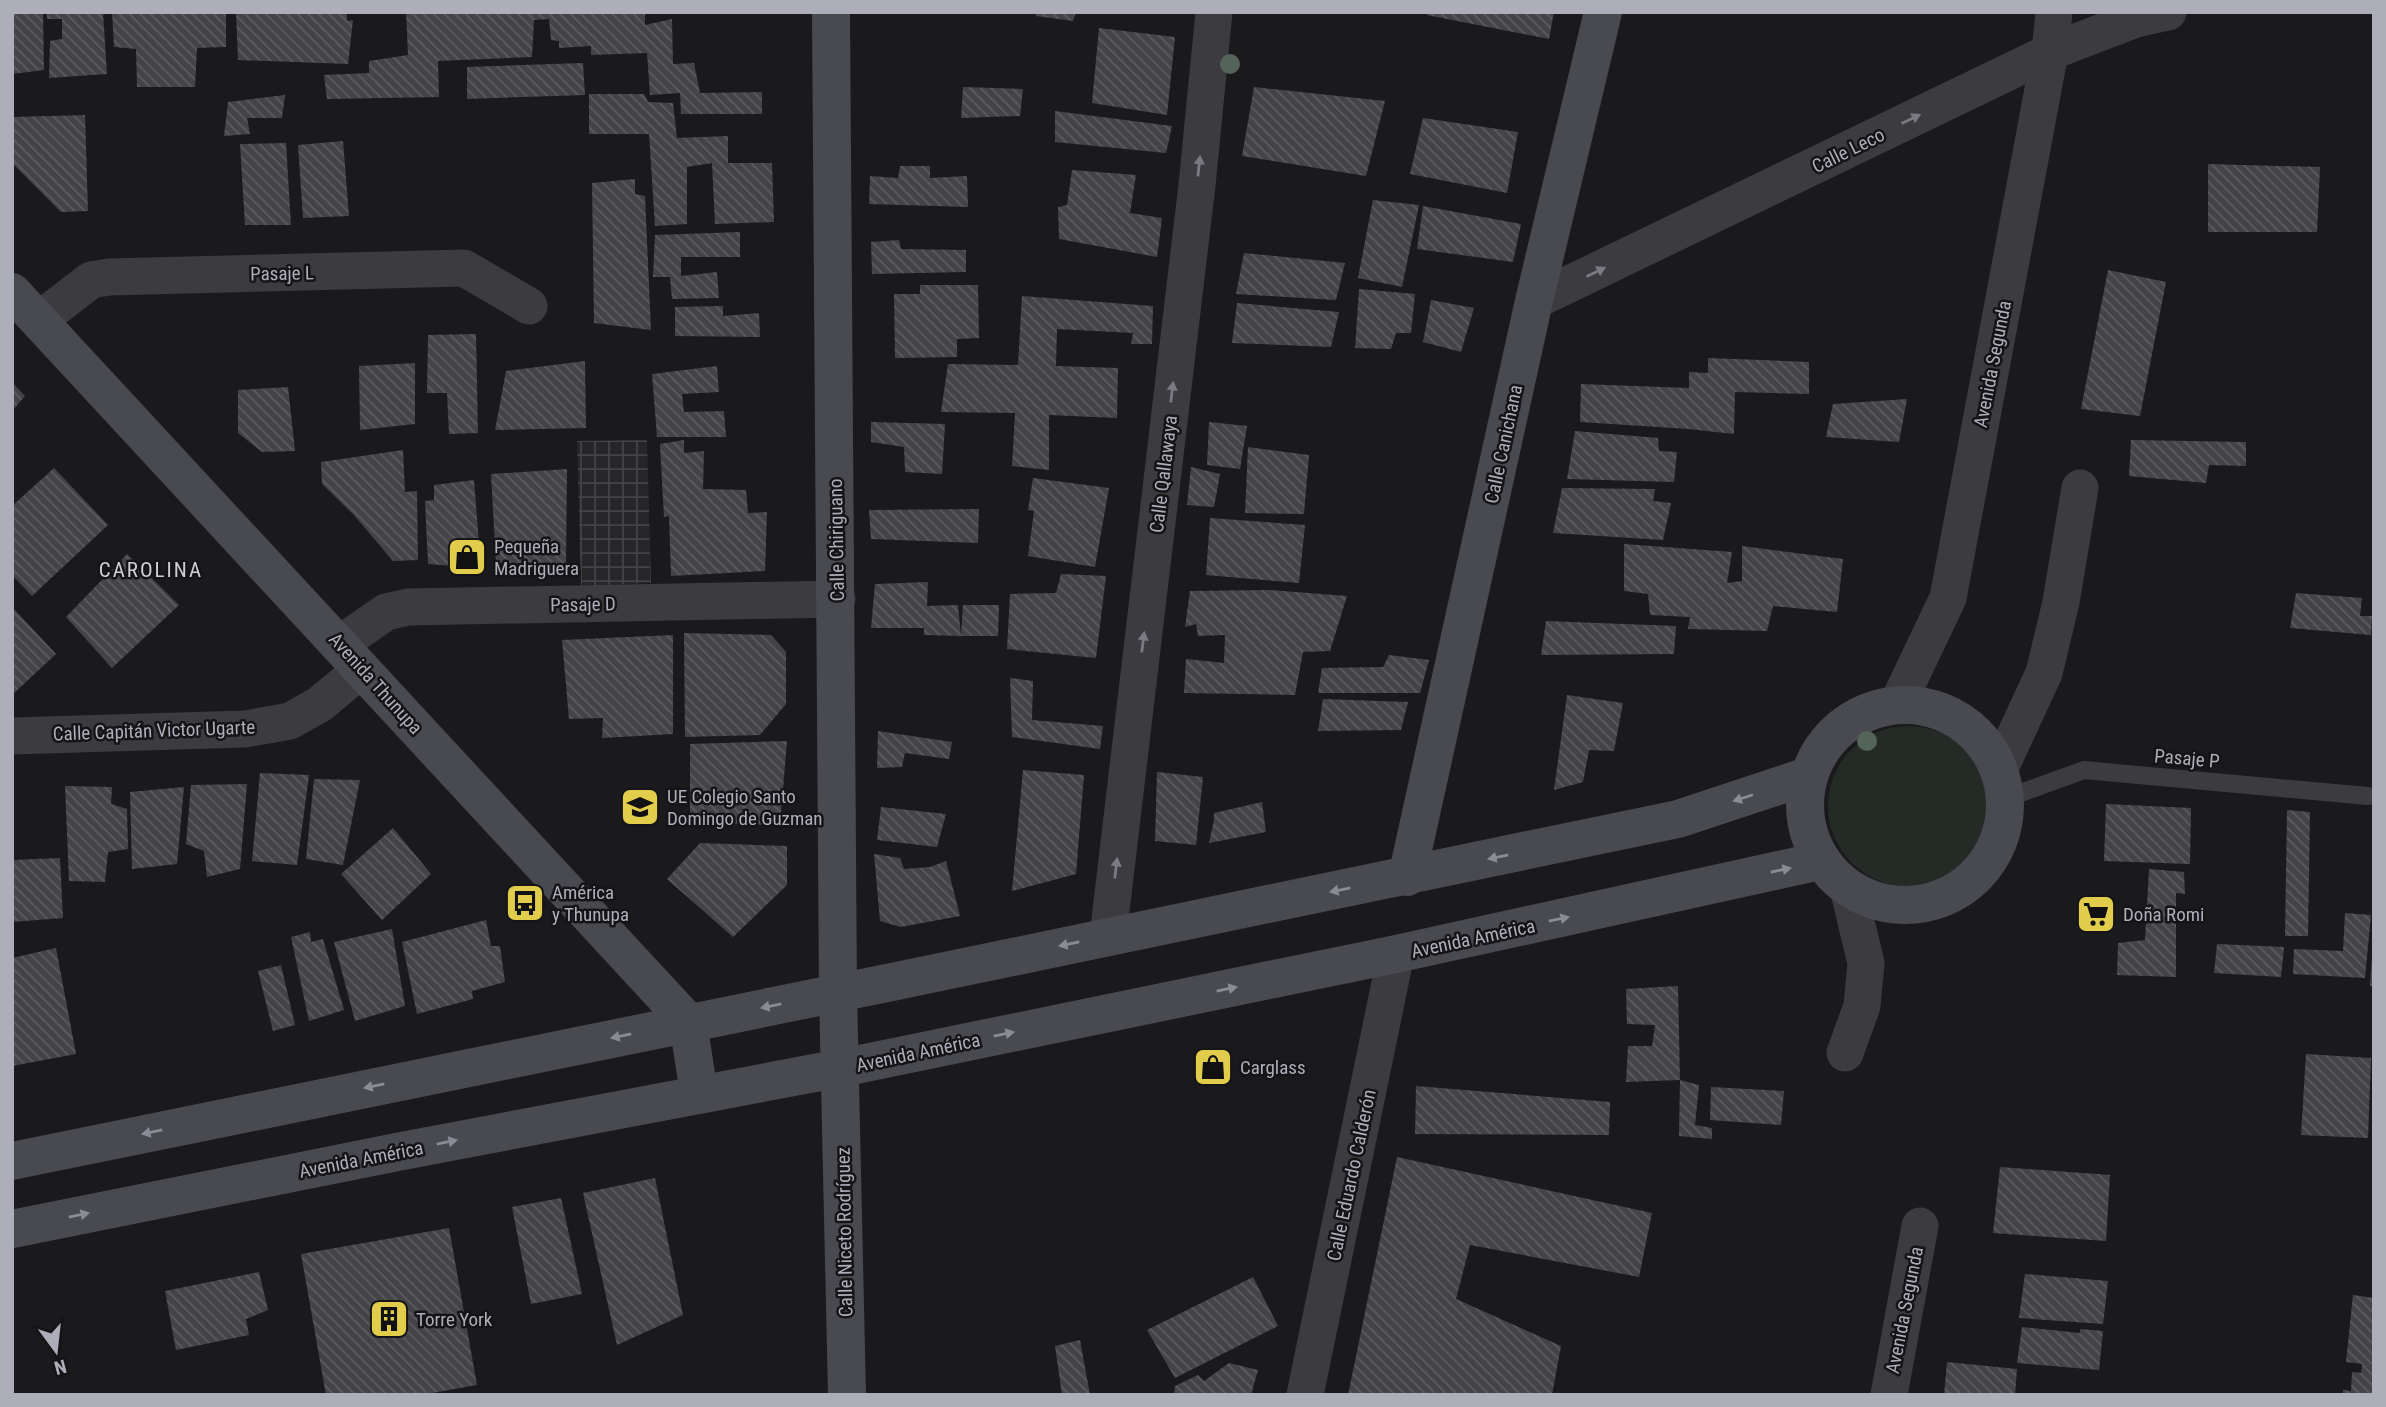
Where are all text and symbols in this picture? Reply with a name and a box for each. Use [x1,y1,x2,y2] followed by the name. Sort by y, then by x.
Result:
[1901,114,1921,125] one-way arrow
[1808,123,1888,178] street label: Calle Leco
[1193,155,1204,177] one-way arrow
[250,261,314,286] street label: Pasaje L
[1586,266,1606,277] one-way arrow
[1969,299,2016,430] street label: Avenida Segunda
[1167,381,1178,403] one-way arrow
[1480,383,1527,506] street label: Calle Canichana
[1145,414,1182,534] street label: Calle Qallawaya
[824,478,849,602] street label: Calle Chiriguano
[494,535,579,580] place label: Pequeña Madriguera
[446,536,488,578] shop icon: Pequeña Madriguera
[99,558,203,582] district label: CAROLINA
[550,592,616,617] street label: Pasaje D
[324,628,427,739] street label: Avenida Thunupa
[1137,631,1148,653] one-way arrow
[52,715,256,746] street label: Calle Capitán Victor Ugarte
[2153,744,2221,773] street label: Pasaje P
[667,785,823,830] place label: UE Colegio Santo Domingo de Guzman
[619,786,661,828] school or university icon: UE Colegio Santo Domingo de Guzman
[1732,793,1753,804] one-way arrow
[1487,852,1509,863] one-way arrow
[1111,857,1122,879] one-way arrow
[1770,864,1792,875] one-way arrow
[552,881,629,926] place label: América y Thunupa
[504,882,546,924] bus stop icon: América y Thunupa
[1329,884,1351,895] one-way arrow
[2075,893,2117,935] supermarket icon: Doña Romi
[2123,903,2204,926] place label: Doña Romi
[1548,913,1570,924] one-way arrow
[1409,914,1537,963] street label: Avenida América
[1058,938,1080,949] one-way arrow
[1216,983,1238,994] one-way arrow
[760,1001,782,1012] one-way arrow
[854,1028,982,1077] street label: Avenida América
[993,1029,1015,1040] one-way arrow
[610,1030,632,1041] one-way arrow
[1192,1046,1234,1088] shop icon: Carglass
[1240,1056,1306,1079] place label: Carglass
[363,1081,385,1092] one-way arrow
[1322,1087,1381,1263] street label: Calle Eduardo Calderón
[141,1127,163,1138] one-way arrow
[297,1136,425,1183] street label: Avenida América
[436,1137,458,1148] one-way arrow
[832,1147,857,1317] street label: Calle Niceto Rodríguez
[68,1210,90,1221] one-way arrow
[1881,1245,1928,1376] street label: Avenida Segunda
[368,1298,410,1340] building icon: Torre York
[416,1308,493,1331] place label: Torre York
[21,1316,91,1386] north arrow
[52,1354,69,1380] text: N

